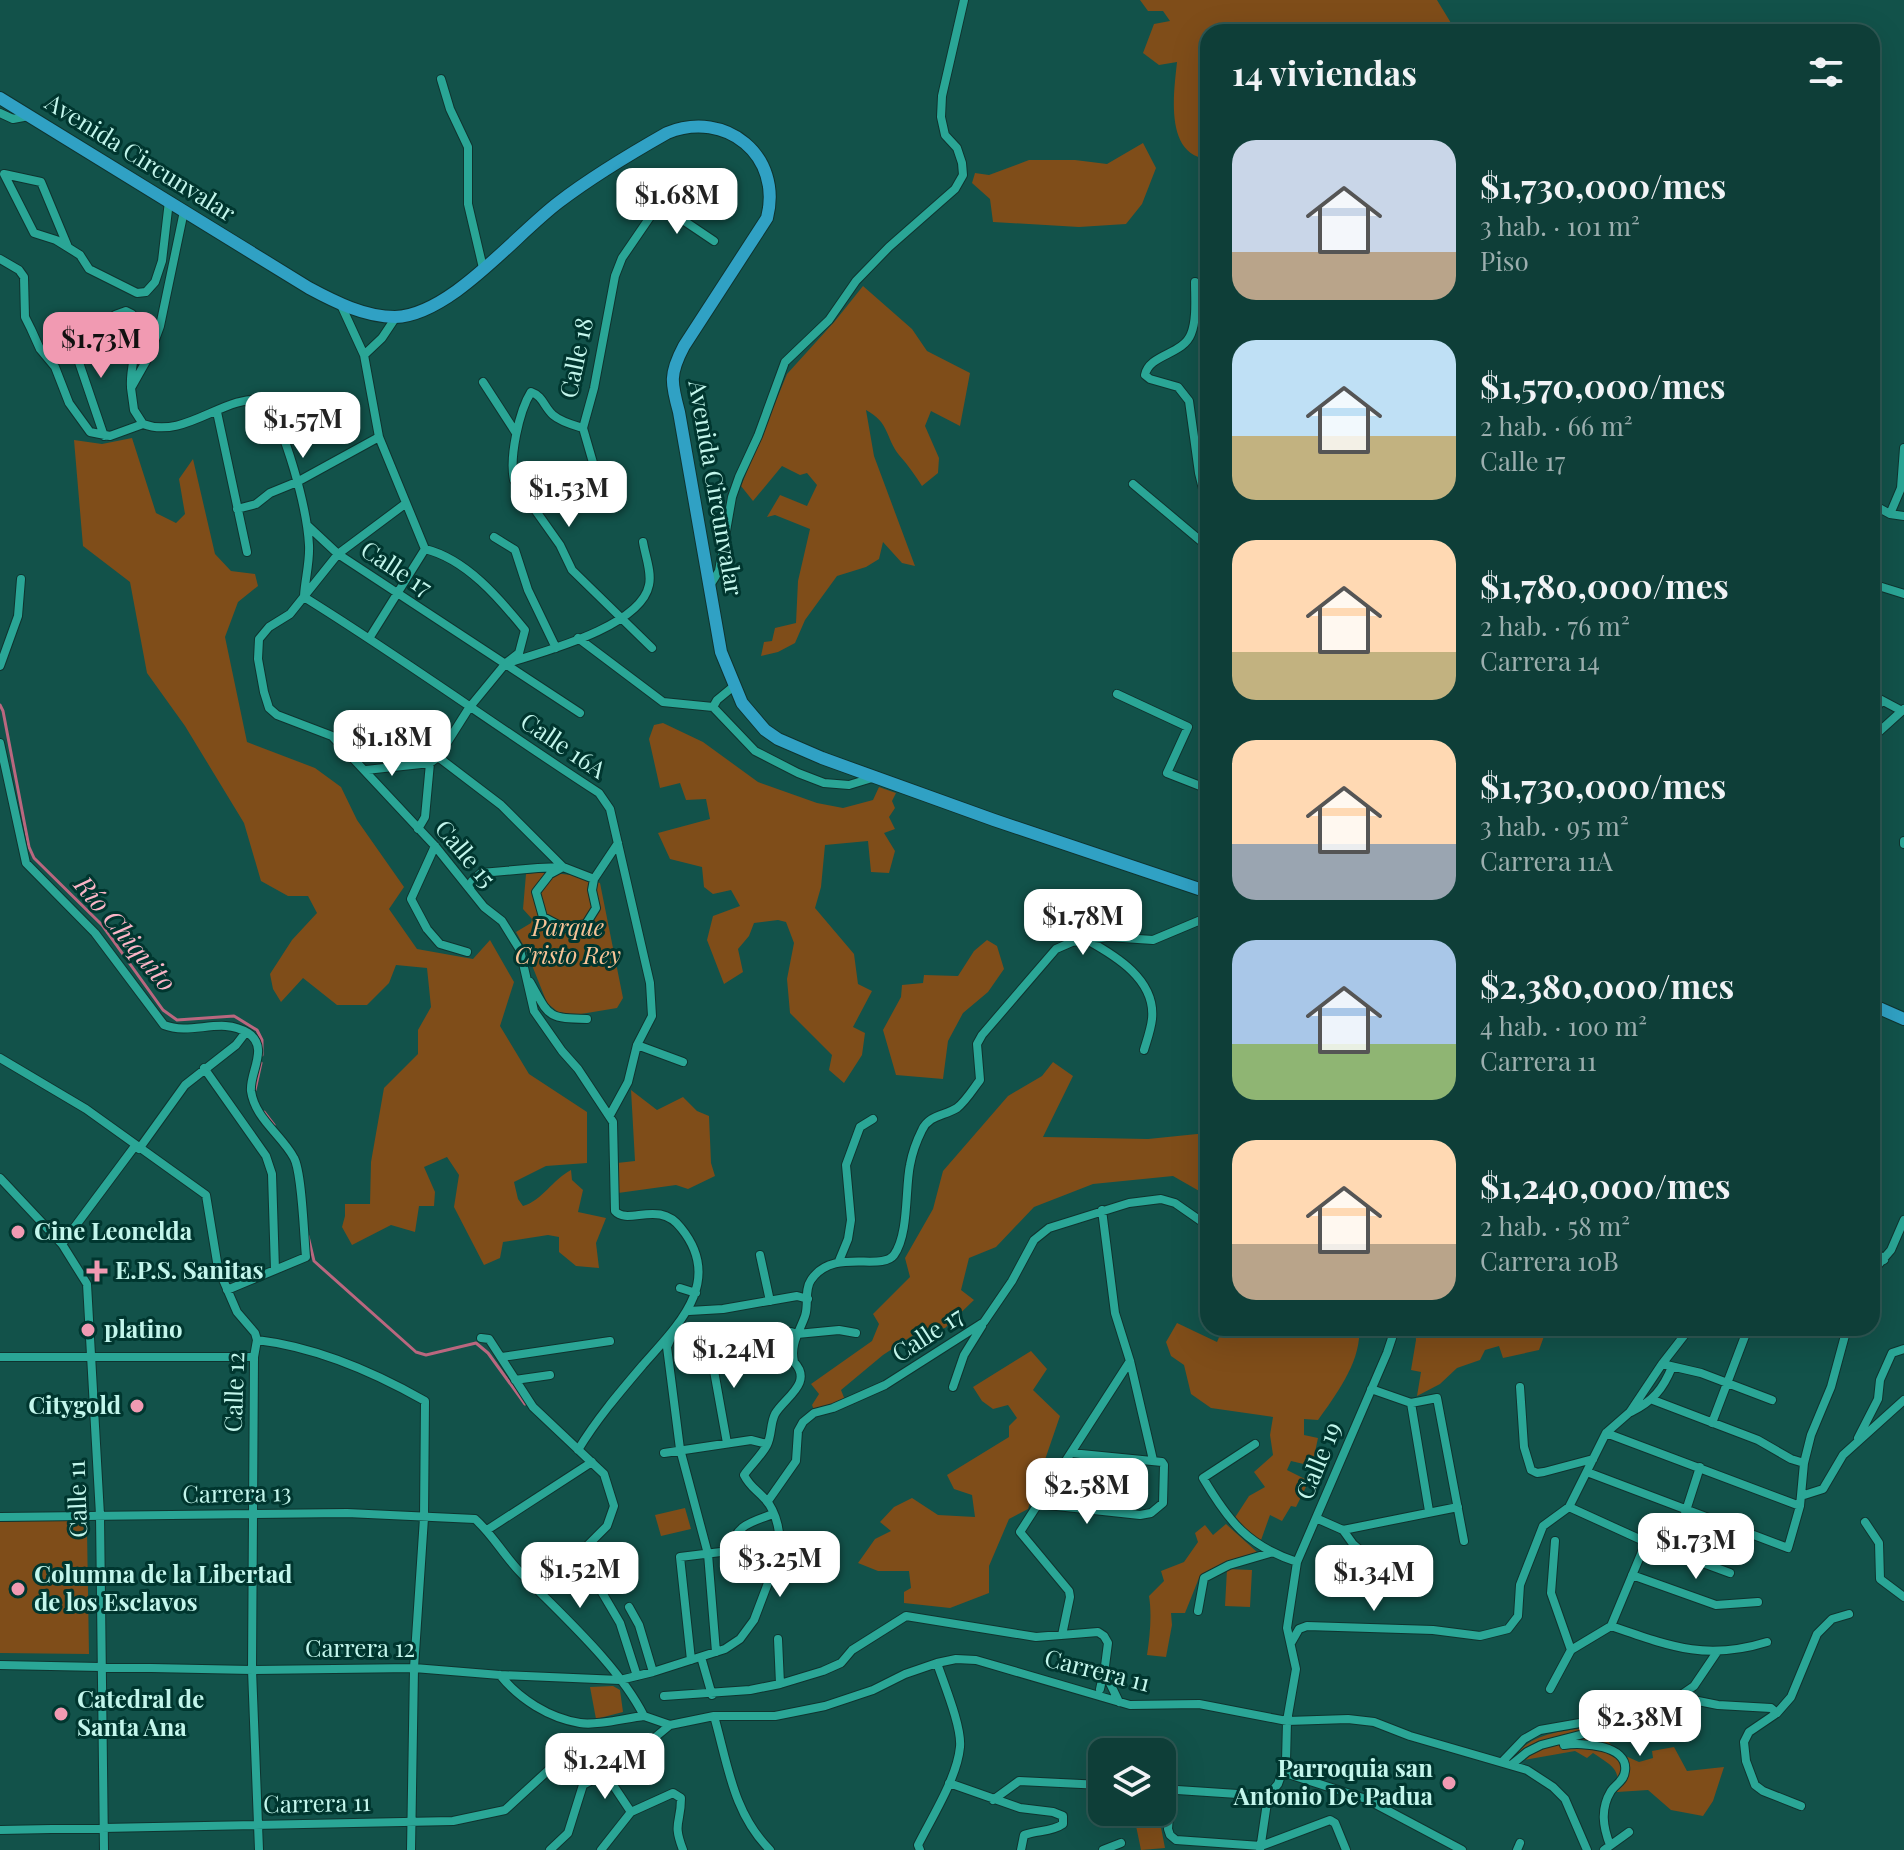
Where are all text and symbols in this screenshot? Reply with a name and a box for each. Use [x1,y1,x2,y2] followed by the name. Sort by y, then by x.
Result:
[1232,49,1417,95] text: 14 viviendas
[1804,50,1848,94] icon: filters
[39,84,242,228] street label: Avenida Circunvalar
[1480,162,1726,208] text: $1,730,000/mes
[612,168,742,236] pin: $1.68M
[1296,172,1392,268] icon: home
[634,176,720,211] text: $1.68M
[1480,208,1640,243] text: 3 hab. · 101 m²
[1480,243,1529,278] text: Piso
[36,312,166,380] pin: $1.73M
[551,314,599,401] street label: Calle 18
[61,320,141,355] text: $1.73M
[1480,362,1725,408] text: $1,570,000/mes
[1296,372,1392,468] icon: home
[682,376,752,598] street label: Avenida Circunvalar
[238,392,368,460] pin: $1.57M
[263,400,343,435] text: $1.57M
[1480,408,1633,443] text: 2 hab. · 66 m²
[1480,443,1565,478] text: Calle 17
[504,461,634,529] pin: $1.53M
[529,469,609,504] text: $1.53M
[355,532,439,602] street label: Calle 17
[1480,562,1729,608] text: $1,780,000/mes
[1296,572,1392,668] icon: home
[1480,608,1630,643] text: 2 hab. · 76 m²
[1480,643,1600,678] text: Carrera 14
[515,704,614,785] street label: Calle 16A
[327,710,457,778] pin: $1.18M
[352,718,432,753] text: $1.18M
[1480,762,1726,808] text: $1,730,000/mes
[1296,772,1392,868] icon: home
[1480,808,1629,843] text: 3 hab. · 95 m²
[429,812,504,893] street label: Calle 15
[1480,843,1613,878] text: Carrera 11A
[67,867,185,998] water label: Río Chiquito
[1018,889,1148,957] pin: $1.78M
[1042,897,1124,932] text: $1.78M
[515,910,621,970] park label: Parque Cristo Rey
[1480,962,1734,1008] text: $2,380,000/mes
[1296,972,1392,1068] icon: home
[1480,1008,1647,1043] text: 4 hab. · 100 m²
[1480,1043,1597,1078] text: Carrera 11
[1480,1162,1731,1208] text: $1,240,000/mes
[1296,1172,1392,1268] icon: home
[1480,1208,1630,1243] text: 2 hab. · 58 m²
[34,1214,193,1246] place label: Cine Leonelda
[9,1223,27,1241] marker: Cine Leonelda
[1480,1243,1619,1278] text: Carrera 10B
[115,1253,264,1285] place label: E.P.S. Sanitas
[86,1260,108,1282] marker: E.P.S. Sanitas
[885,1298,969,1368] street label: Calle 17
[104,1312,183,1344] place label: platino
[79,1321,97,1339] marker: platino
[669,1322,799,1390] pin: $1.24M
[692,1330,776,1365] text: $1.24M
[216,1351,250,1433] street label: Calle 12
[28,1388,121,1420] place label: Citygold
[128,1397,146,1415] marker: Citygold
[1287,1417,1347,1504] street label: Calle 19
[1022,1458,1152,1526] pin: $2.58M
[59,1460,93,1539] street label: Calle 11
[1044,1466,1130,1501] text: $2.58M
[182,1475,292,1509] street label: Carrera 13
[1631,1513,1761,1581] pin: $1.73M
[1656,1521,1736,1556] text: $1.73M
[715,1531,845,1599] pin: $3.25M
[738,1539,822,1574] text: $3.25M
[515,1542,645,1610] pin: $1.52M
[1309,1545,1439,1613] pin: $1.34M
[539,1550,621,1585] text: $1.52M
[1333,1553,1415,1588] text: $1.34M
[34,1557,292,1617] place label: Columna de la Libertad de los Esclavos
[9,1580,27,1598] marker: Columna de la Libertad de los Esclavos
[305,1631,415,1663] street label: Carrera 12
[1041,1641,1154,1698] street label: Carrera 11
[77,1682,204,1742] place label: Catedral de Santa Ana
[1575,1690,1705,1758] pin: $2.38M
[1597,1698,1683,1733] text: $2.38M
[52,1705,70,1723] marker: Catedral de Santa Ana
[540,1733,670,1801] pin: $1.24M
[1088,1738,1176,1826] map controls
[1088,1738,1176,1826] button: layers
[563,1741,647,1776] text: $1.24M
[1233,1751,1434,1811] place label: Parroquia san Antonio De Padua
[1440,1774,1458,1792] marker: Parroquia san Antonio De Padua
[263,1785,371,1819] street label: Carrera 11

